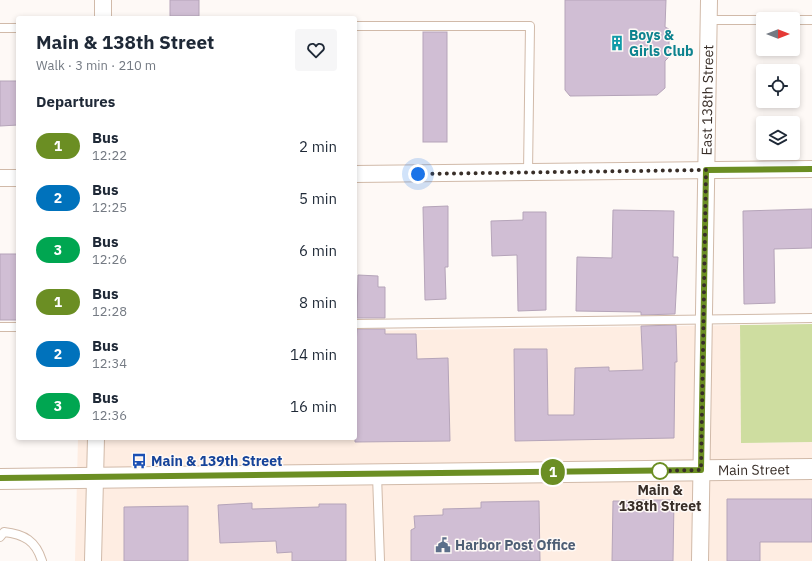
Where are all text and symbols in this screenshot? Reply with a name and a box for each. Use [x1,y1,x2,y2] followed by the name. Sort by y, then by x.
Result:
[756,12,800,56] north arrow
[756,12,800,160] map controls
[629,26,694,60] place label: Boys & Girls Club
[295,29,337,71] button: heart
[36,30,214,54] text: Main & 138th Street
[608,34,626,52] building icon: Boys & Girls Club
[698,45,717,155] street label: East 138th Street
[36,57,156,74] text: Walk · 3 min · 210 m
[756,64,800,108] button: locate
[36,92,115,111] text: Departures
[756,116,800,160] button: layers
[92,128,119,147] text: Bus
[54,137,62,155] text: 1
[299,137,337,156] text: 2 min
[92,147,127,164] text: 12:22
[408,164,428,184] your location
[92,180,119,199] text: Bus
[54,189,62,207] text: 2
[299,189,337,208] text: 5 min
[92,199,127,216] text: 12:25
[92,232,119,251] text: Bus
[54,241,62,259] text: 3
[299,241,337,260] text: 6 min
[92,251,127,268] text: 12:26
[92,284,119,303] text: Bus
[54,293,62,311] text: 1
[299,293,337,312] text: 8 min
[92,303,127,320] text: 12:28
[92,336,119,355] text: Bus
[54,345,62,363] text: 2
[290,345,337,364] text: 14 min
[92,355,127,372] text: 12:34
[92,388,119,407] text: Bus
[54,397,62,415] text: 3
[290,397,337,416] text: 16 min
[92,407,127,424] text: 12:36
[130,452,148,470] bus stop icon: Main & 139th Street
[151,452,282,470] place label: Main & 139th Street
[540,459,566,485] line badge: 1
[718,460,790,479] street label: Main Street
[651,462,669,480] marker: Main & 138th Street
[549,463,557,481] text: 1
[619,481,701,515] place label: Main & 138th Street
[434,536,452,554] public building icon: Harbor Post Office
[455,536,576,554] place label: Harbor Post Office

